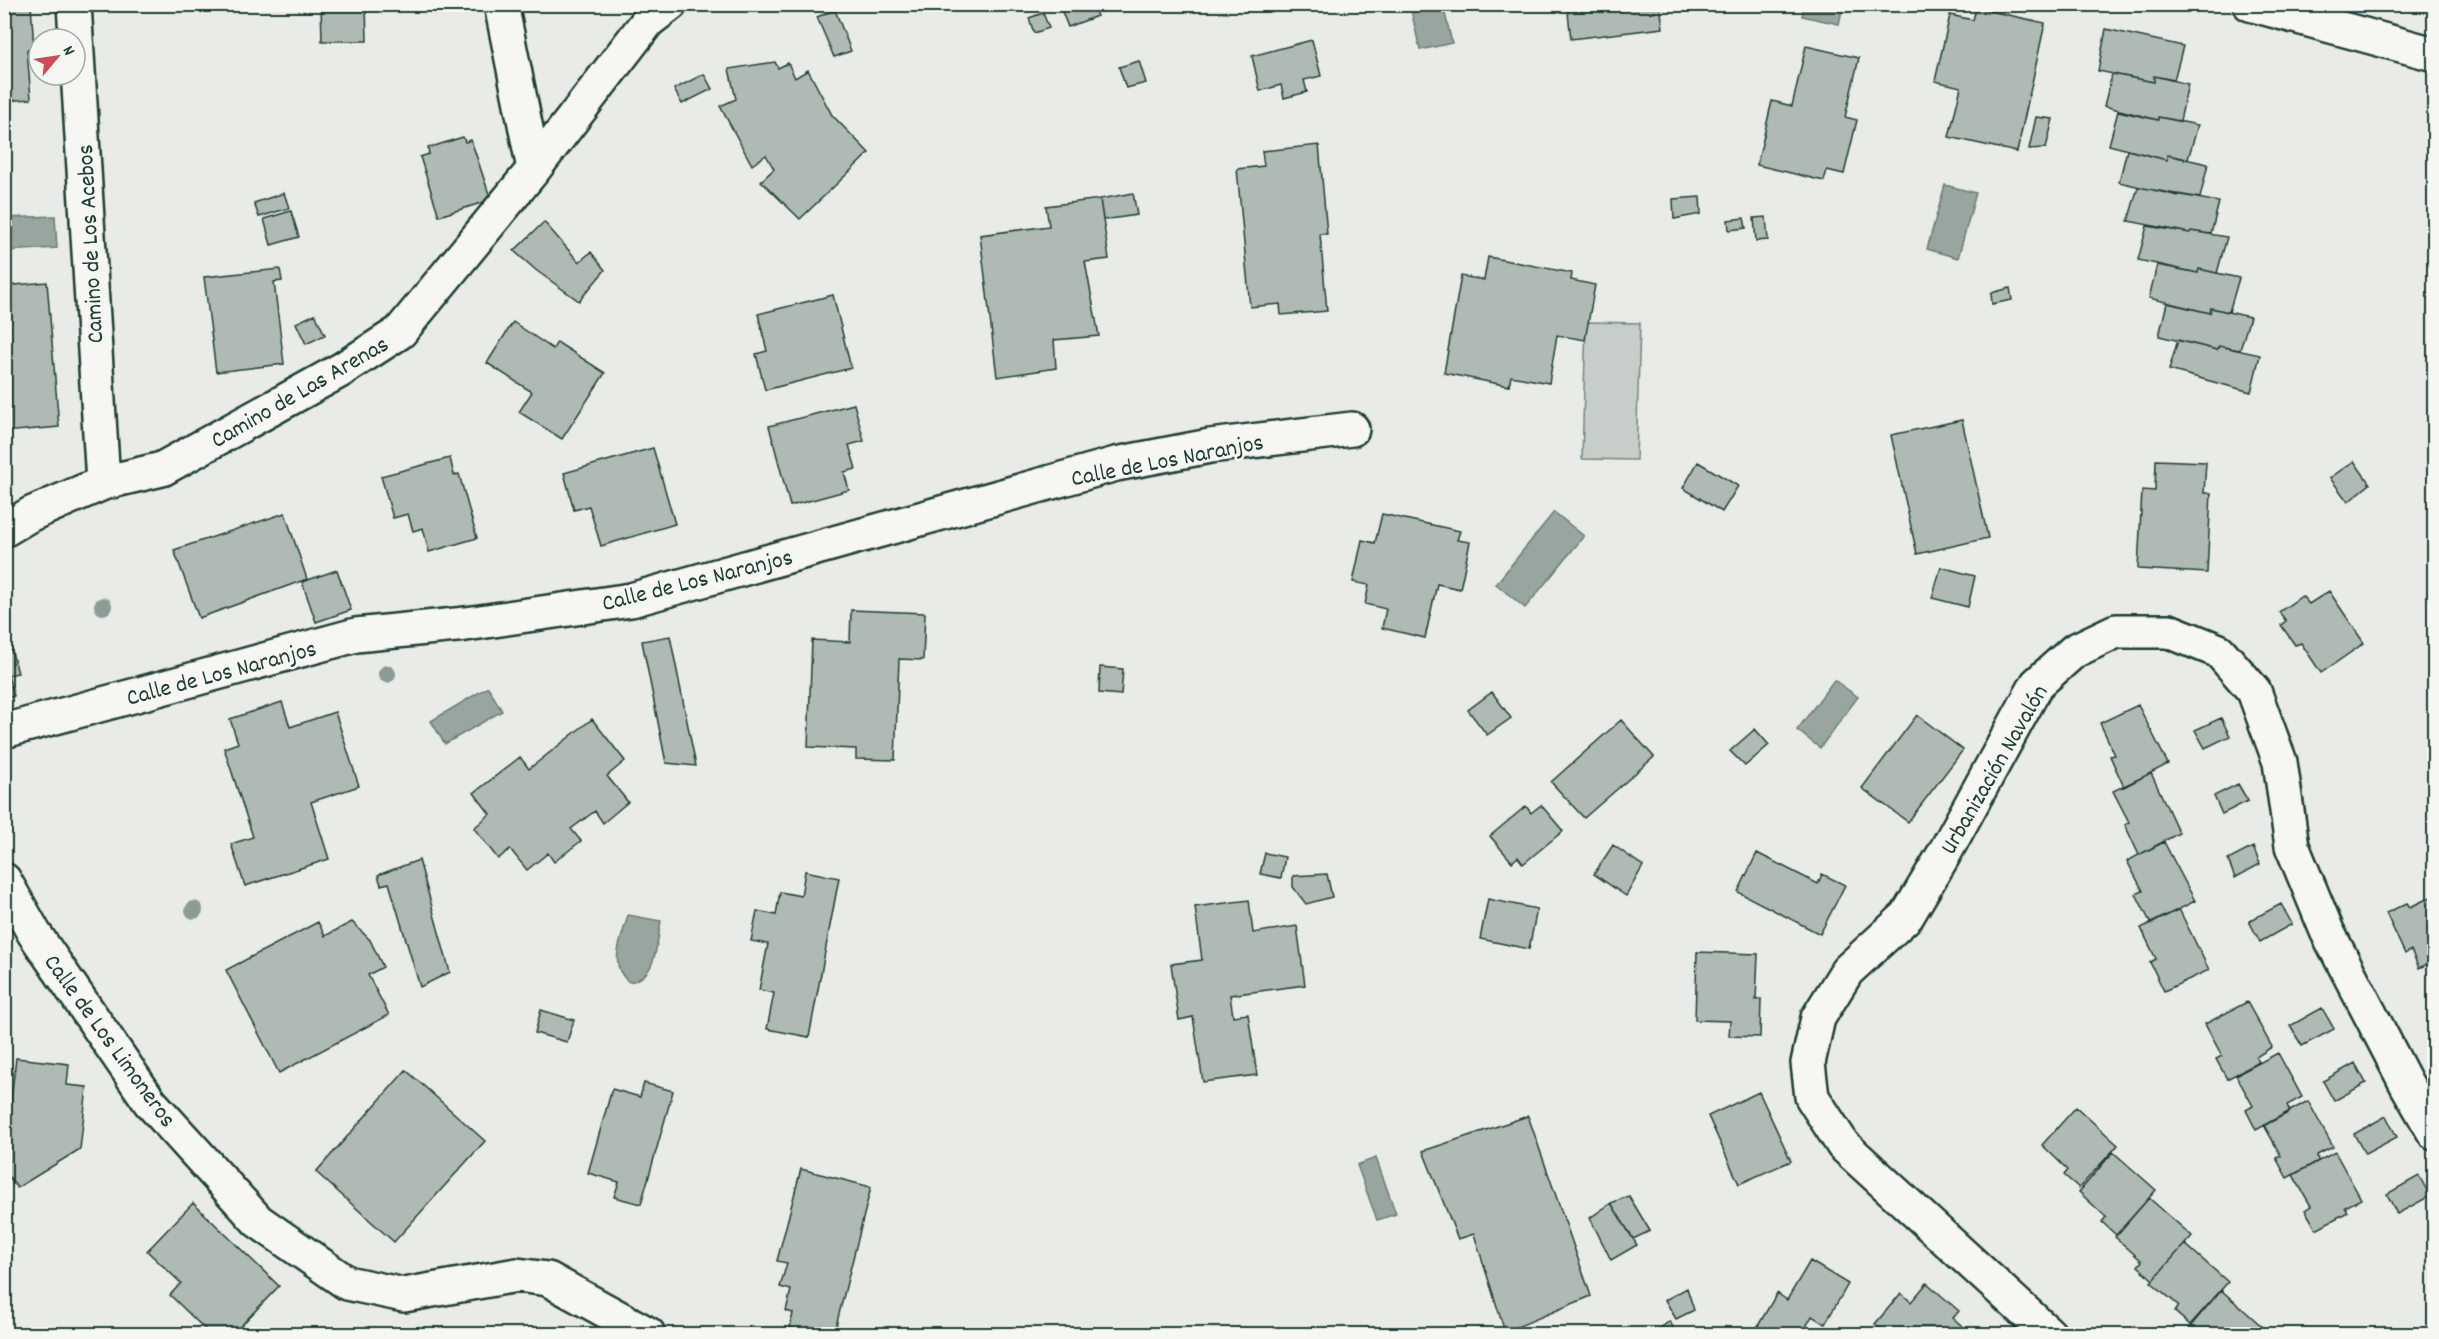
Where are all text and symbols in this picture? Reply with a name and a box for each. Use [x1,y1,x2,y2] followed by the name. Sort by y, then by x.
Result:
[27,27,87,87] north arrow
[56,42,80,60] text: N
[70,144,114,344] street label: Camino de Los Acebos
[205,329,396,458] street label: Camino de Las Arenas
[1068,427,1267,497] street label: Calle de Los Naranjos
[599,542,797,622] street label: Calle de Los Naranjos
[123,633,321,717] street label: Calle de Los Naranjos
[1933,679,2058,862] street label: Urbanización Navalón
[34,948,183,1135] street label: Calle de Los Limoneros

